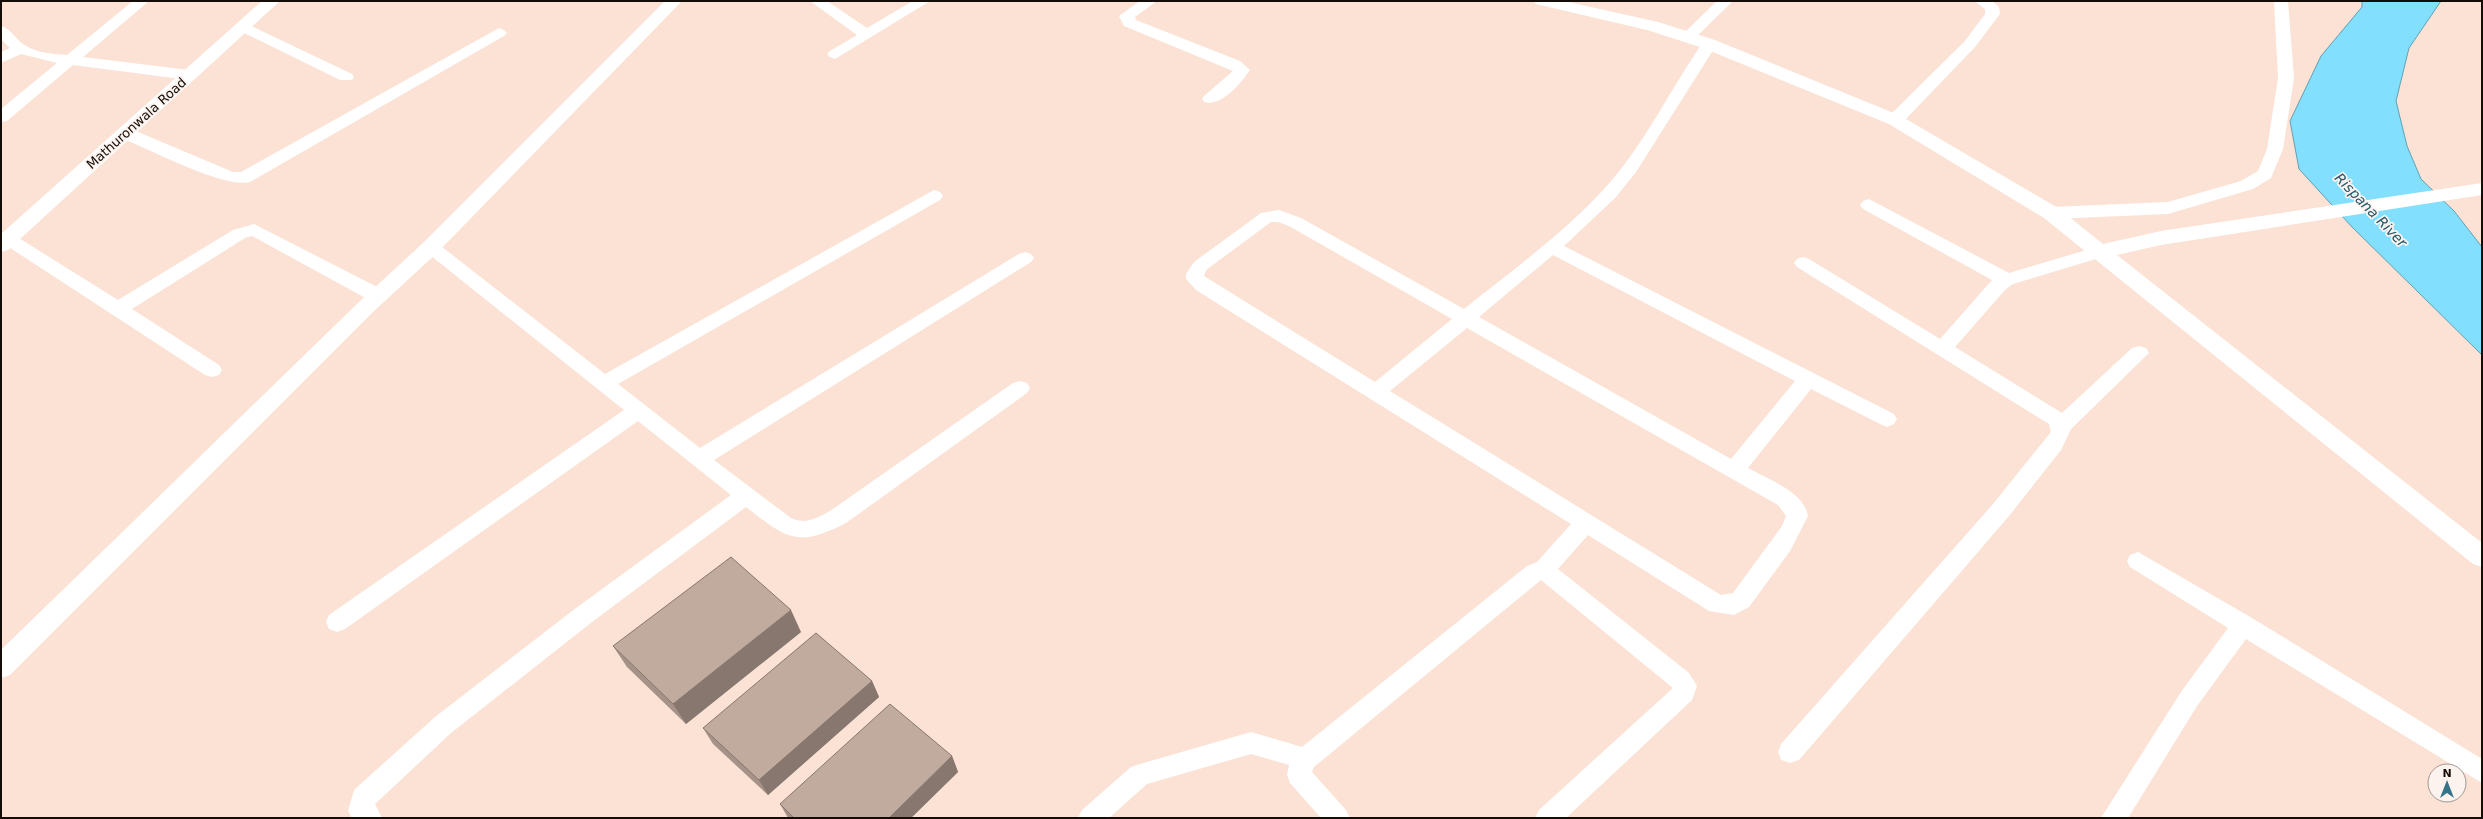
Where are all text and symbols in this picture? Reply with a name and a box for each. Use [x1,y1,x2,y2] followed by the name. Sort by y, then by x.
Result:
[83,75,189,172] street label: Mathuronwala Road
[2332,170,2411,251] water label: Rispana River
[2427,763,2467,803] north arrow
[2442,767,2452,780] text: N

